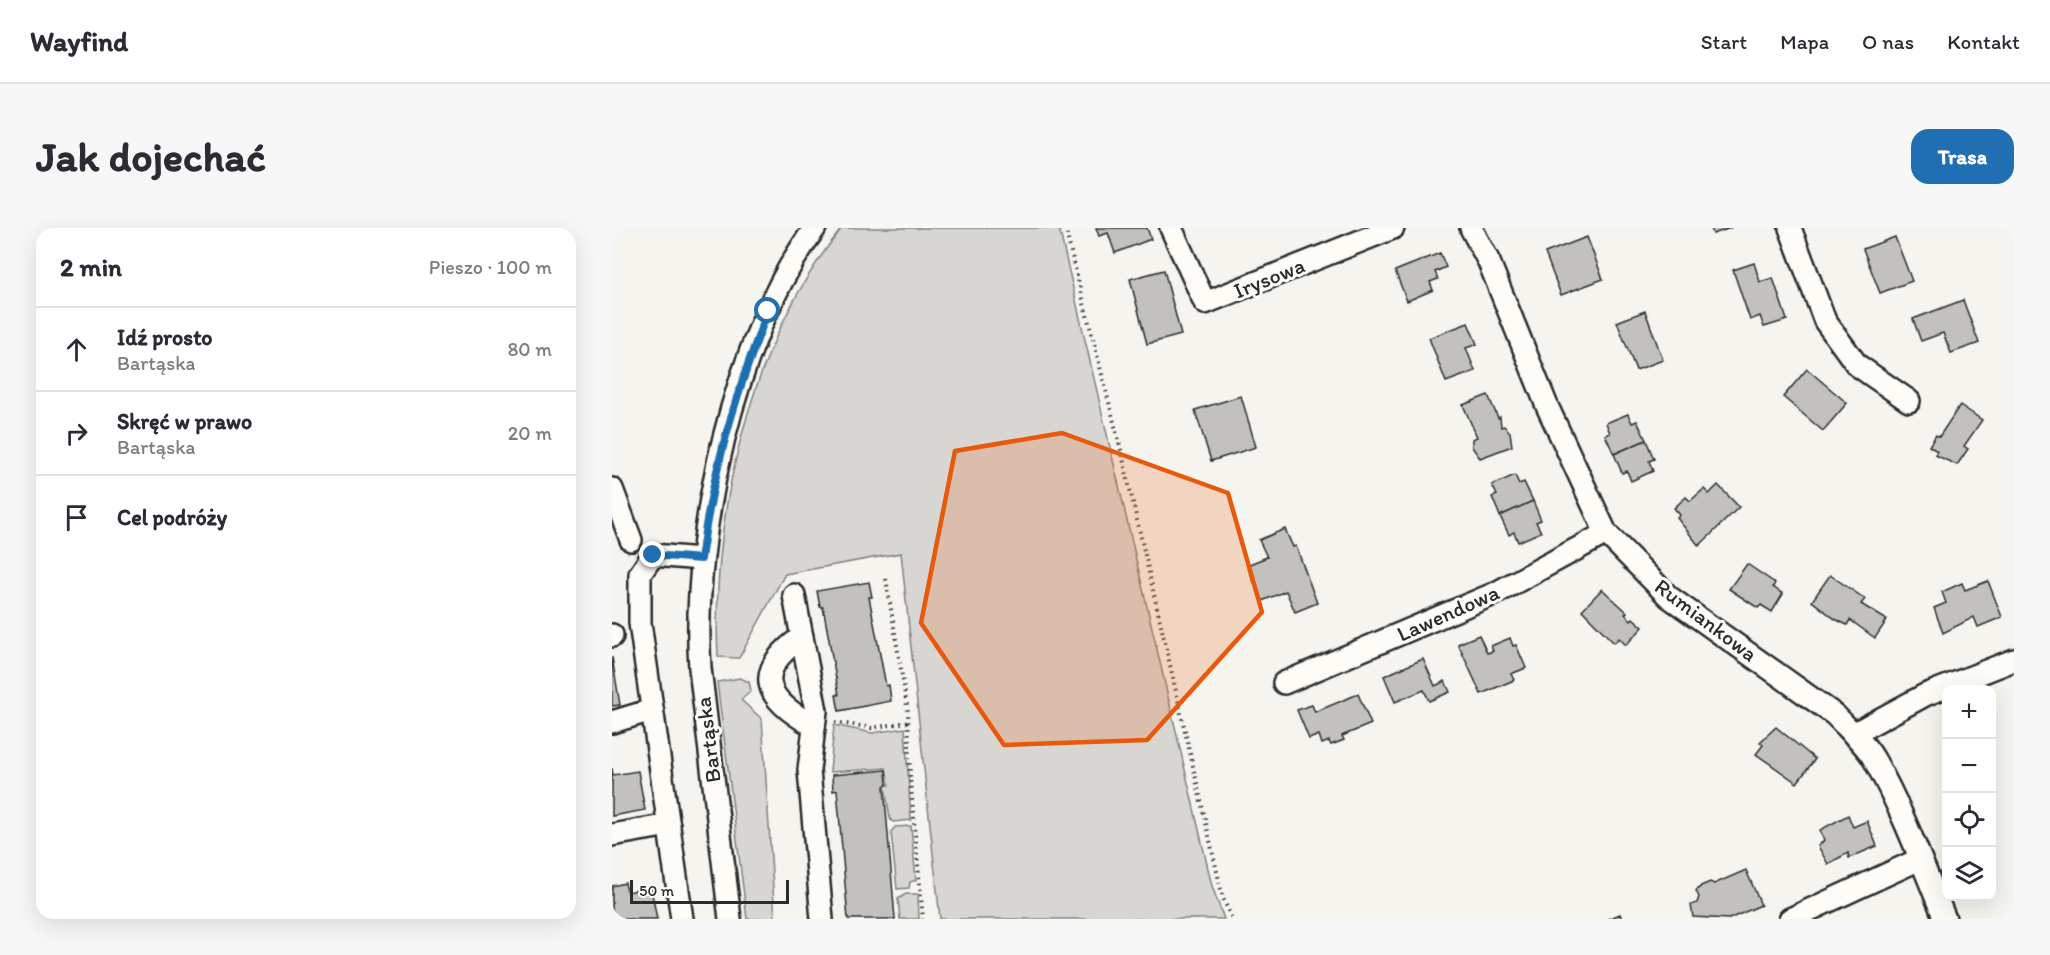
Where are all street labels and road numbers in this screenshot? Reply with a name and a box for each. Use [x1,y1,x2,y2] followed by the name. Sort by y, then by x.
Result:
[1230,252,1309,304] street label: Irysowa
[1649,573,1763,667] street label: Rumiankowa
[1393,578,1504,648] street label: Lawendowa
[689,695,727,784] street label: Bartąska

